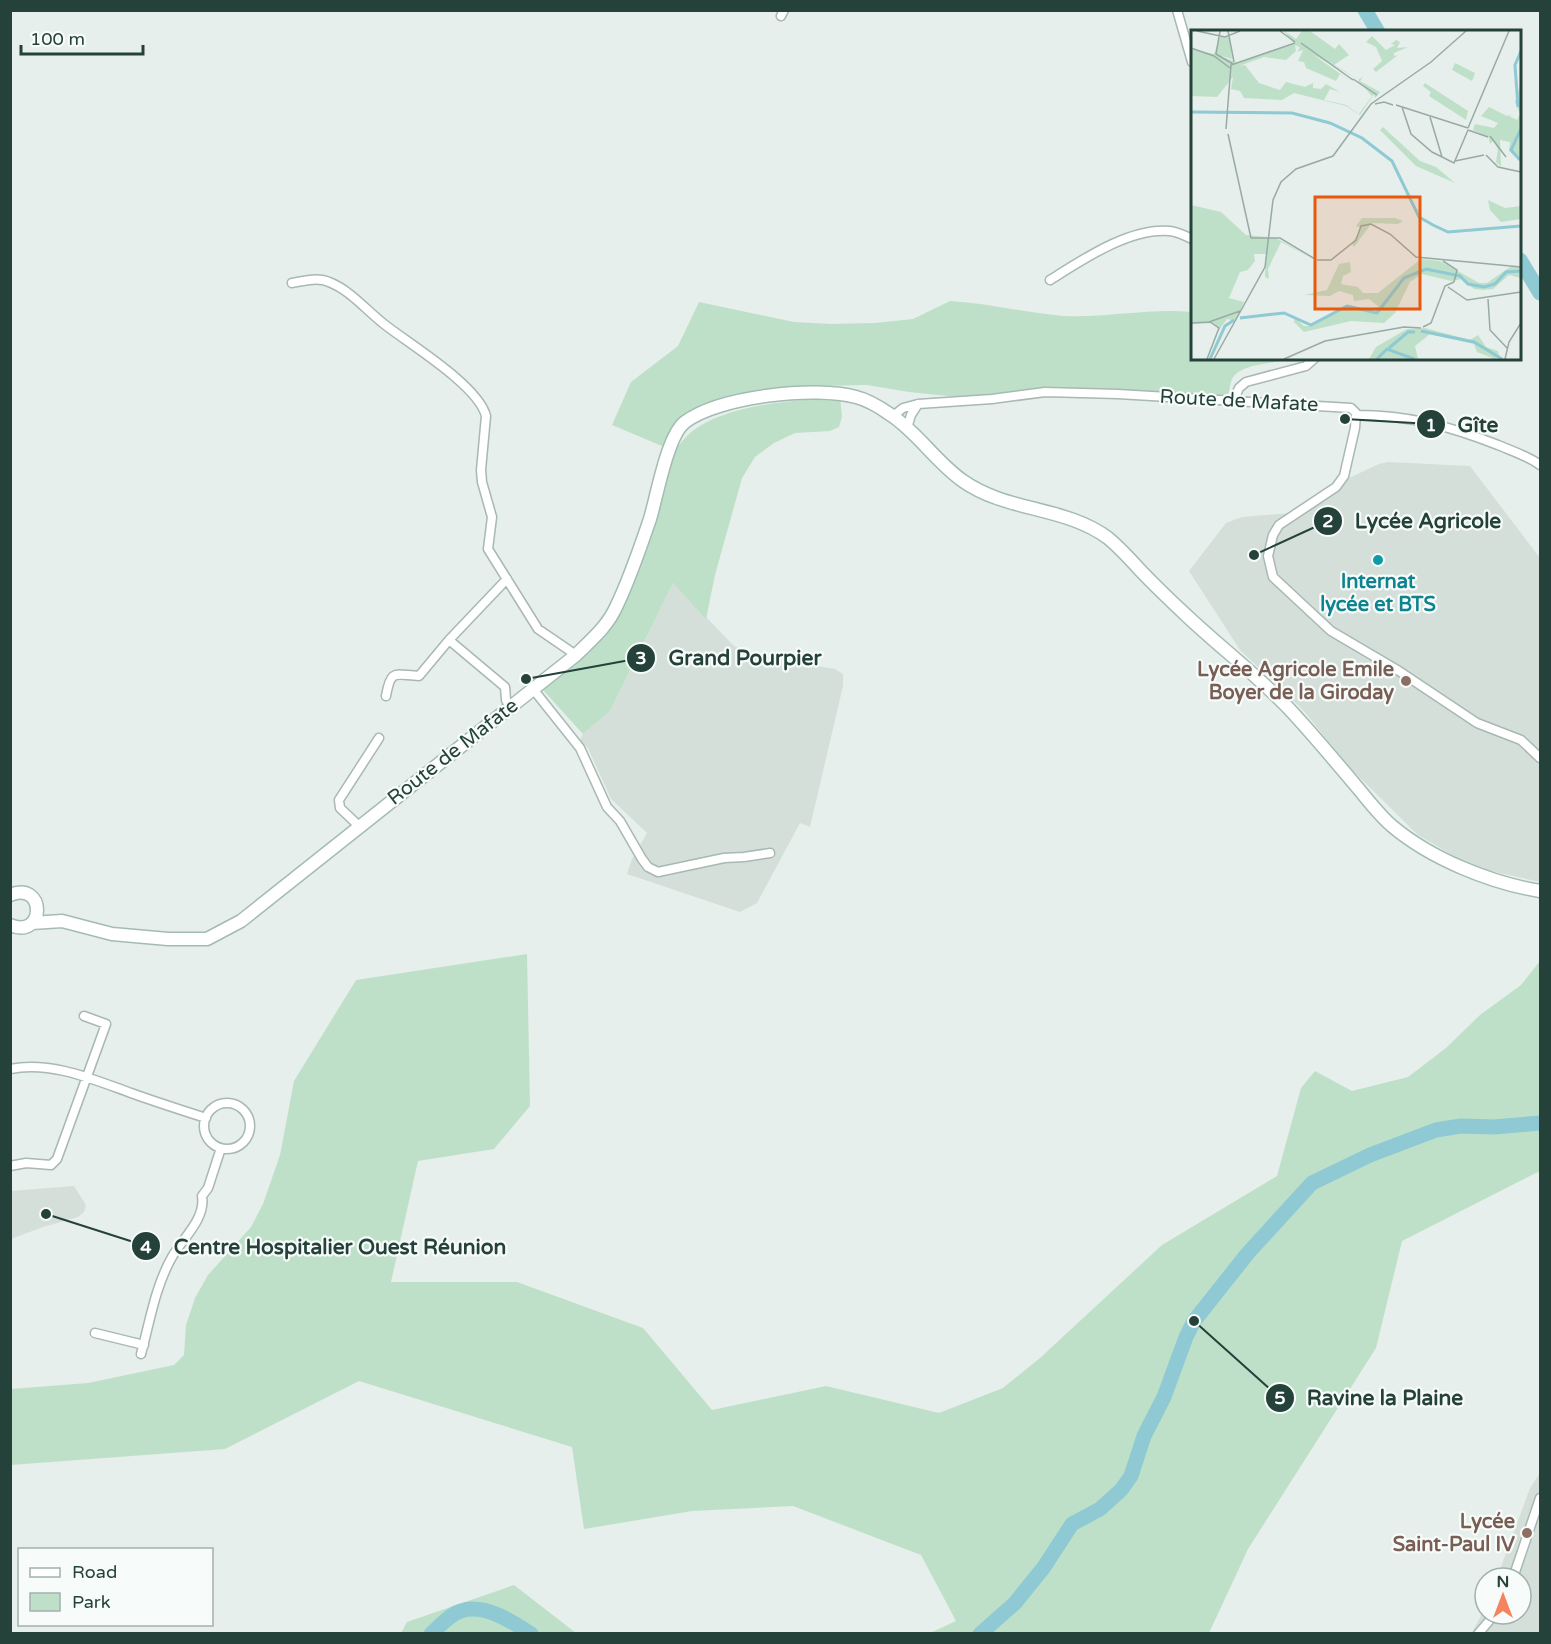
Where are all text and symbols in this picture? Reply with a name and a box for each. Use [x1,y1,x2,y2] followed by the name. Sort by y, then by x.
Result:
[21,18,142,56] scale bar
[30,28,85,50] text: 100 m
[1191,30,1521,360] inset map
[1159,385,1319,417] street label: Route de Mafate
[1416,405,1511,444] callout: Gîte
[1458,413,1499,438] text: Gîte
[1425,414,1437,436] text: 1
[1313,501,1513,540] callout: Lycée Agricole
[1355,509,1501,534] text: Lycée Agricole
[1322,510,1334,532] text: 2
[1371,553,1385,567] marker: Internat lycée et BTS
[1320,570,1436,617] place label: Internat lycée et BTS
[626,638,833,677] callout: Grand Pourpier
[668,646,822,671] text: Grand Pourpier
[635,647,647,669] text: 3
[1197,658,1394,705] place label: Lycée Agricole Emile Boyer de la Giroday
[1399,674,1413,688] marker: Lycée Agricole Emile Boyer de la Giroday
[383,694,523,810] street label: Route de Mafate
[131,1227,518,1266] callout: Centre Hospitalier Ouest Réunion
[174,1235,506,1260] text: Centre Hospitalier Ouest Réunion
[140,1236,152,1258] text: 4
[1265,1378,1476,1417] callout: Ravine la Plaine
[1307,1386,1463,1411] text: Ravine la Plaine
[1274,1387,1286,1409] text: 5
[1393,1510,1515,1557] place label: Lycée Saint-Paul IV
[1520,1526,1534,1540] marker: Lycée Saint-Paul IV
[18,1548,213,1626] legend
[72,1561,117,1583] text: Road
[1473,1566,1533,1626] north arrow
[1497,1572,1509,1592] text: N
[72,1591,111,1613] text: Park

